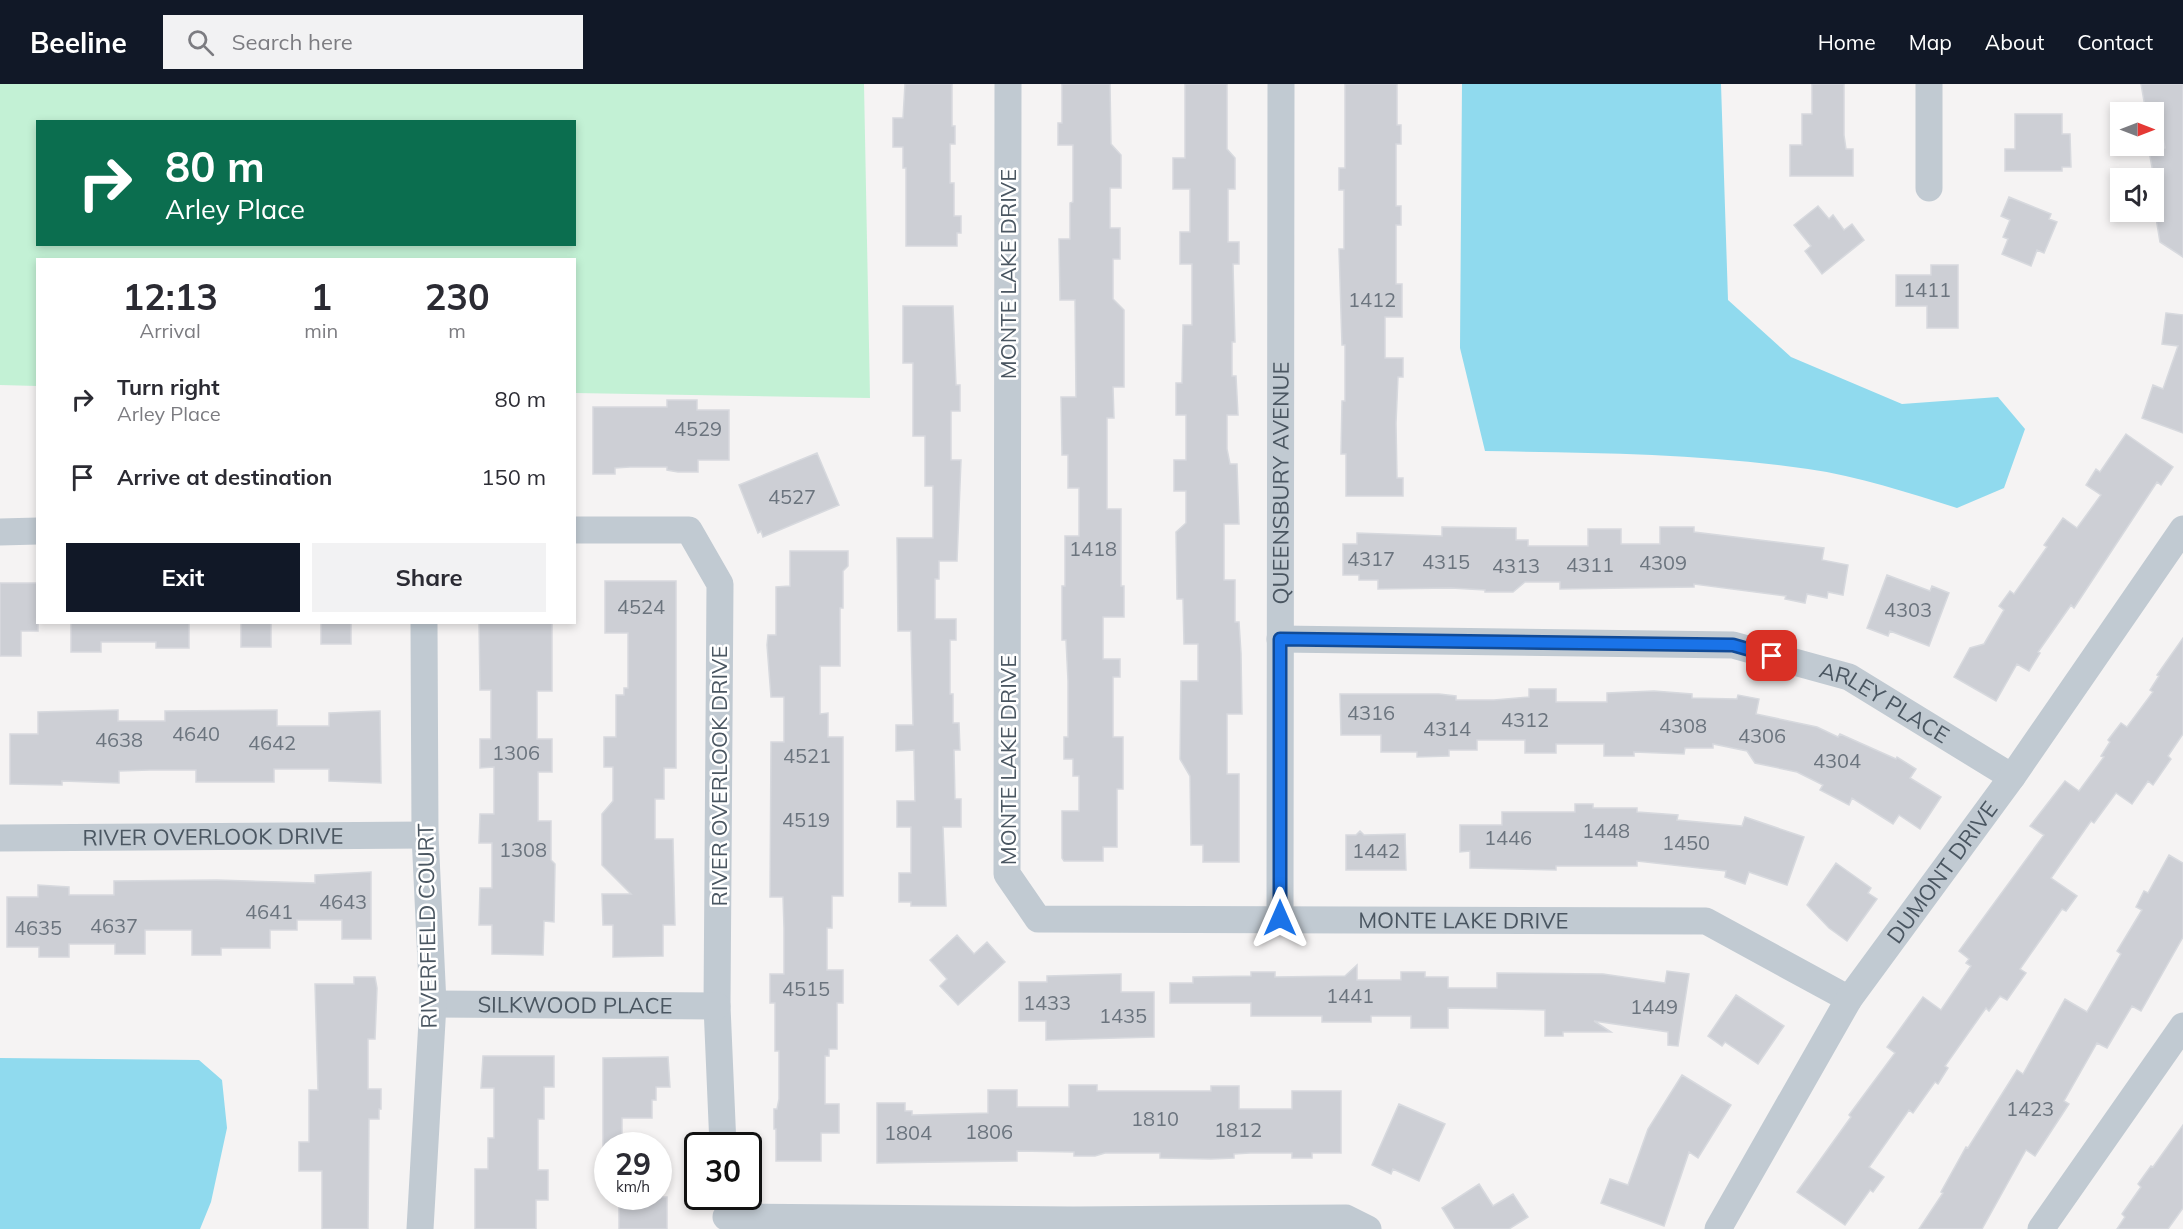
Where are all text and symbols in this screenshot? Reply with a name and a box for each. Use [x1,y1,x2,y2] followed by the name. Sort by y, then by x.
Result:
[163,15,583,69] search box
[30,25,127,60] text: Beeline
[184,26,217,59] icon: search
[232,28,353,56] text: Search here
[1818,29,1876,55] text: Home
[1909,29,1952,55] text: Map
[1985,29,2044,55] text: About
[2077,29,2153,55] text: Contact
[2110,102,2164,156] north arrow
[2110,102,2164,222] map controls
[165,140,265,193] text: 80 m
[66,144,144,222] icon: right
[2110,168,2164,222] button: sound
[994,169,1022,379] street label: MONTE LAKE DRIVE
[165,192,305,226] text: Arley Place
[122,274,218,319] text: 12:13
[310,274,332,319] text: 1
[425,274,490,319] text: 230
[1903,277,1951,302] house number: 1411
[1348,287,1396,312] house number: 1412
[140,318,201,343] text: Arrival
[304,318,338,343] text: min
[448,318,466,343] text: m
[1266,361,1295,605] street label: QUEENSBURY AVENUE
[117,373,220,401] text: Turn right
[66,383,99,416] icon: right
[495,385,546,413] text: 80 m
[117,401,221,426] text: Arley Place
[674,416,722,441] house number: 4529
[66,461,99,494] icon: arrive
[117,463,332,491] text: Arrive at destination
[481,463,546,491] text: 150 m
[768,484,816,509] house number: 4527
[1069,536,1117,561] house number: 1418
[66,543,300,612] button: Exit
[312,543,546,612] button: Share
[1347,546,1395,571] house number: 4317
[1422,549,1470,574] house number: 4315
[1639,550,1687,575] house number: 4309
[1566,552,1614,577] house number: 4311
[1492,553,1540,578] house number: 4313
[617,594,665,619] house number: 4524
[1884,597,1932,622] house number: 4303
[1746,630,1797,681] pin
[1755,639,1788,672] icon: arrive
[705,646,733,906] street label: RIVER OVERLOOK DRIVE
[994,655,1022,865] street label: MONTE LAKE DRIVE
[1816,656,1954,749] street label: ARLEY PLACE
[1347,700,1395,725] house number: 4316
[1501,707,1549,732] house number: 4312
[1659,713,1707,738] house number: 4308
[1423,716,1471,741] house number: 4314
[172,721,220,746] house number: 4640
[1738,723,1786,748] house number: 4306
[95,727,143,752] house number: 4638
[248,730,296,755] house number: 4642
[492,740,540,765] house number: 1306
[783,743,831,768] house number: 4521
[1813,748,1861,773] house number: 4304
[1881,796,2004,949] street label: DUMONT DRIVE
[782,807,830,832] house number: 4519
[1582,818,1630,843] house number: 1448
[82,822,344,851] street label: RIVER OVERLOOK DRIVE
[411,823,443,1029] street label: RIVERFIELD COURT
[1484,825,1532,850] house number: 1446
[1662,830,1710,855] house number: 1450
[499,837,547,862] house number: 1308
[1352,838,1400,863] house number: 1442
[1248,886,1312,950] position arrow
[319,889,367,914] house number: 4643
[245,899,293,924] house number: 4641
[1358,906,1569,935] street label: MONTE LAKE DRIVE
[90,913,138,938] house number: 4637
[14,915,62,940] house number: 4635
[782,976,830,1001] house number: 4515
[1326,983,1374,1008] house number: 1441
[477,990,673,1020] street label: SILKWOOD PLACE
[1023,990,1071,1015] house number: 1433
[1630,994,1678,1019] house number: 1449
[1099,1003,1147,1028] house number: 1435
[2006,1096,2054,1121] house number: 1423
[1131,1106,1179,1131] house number: 1810
[1214,1117,1262,1142] house number: 1812
[965,1119,1013,1144] house number: 1806
[884,1120,932,1145] house number: 1804
[684,1132,762,1210] speed limit sign: 30
[615,1145,651,1183] text: 29
[616,1177,650,1196] text: km/h

